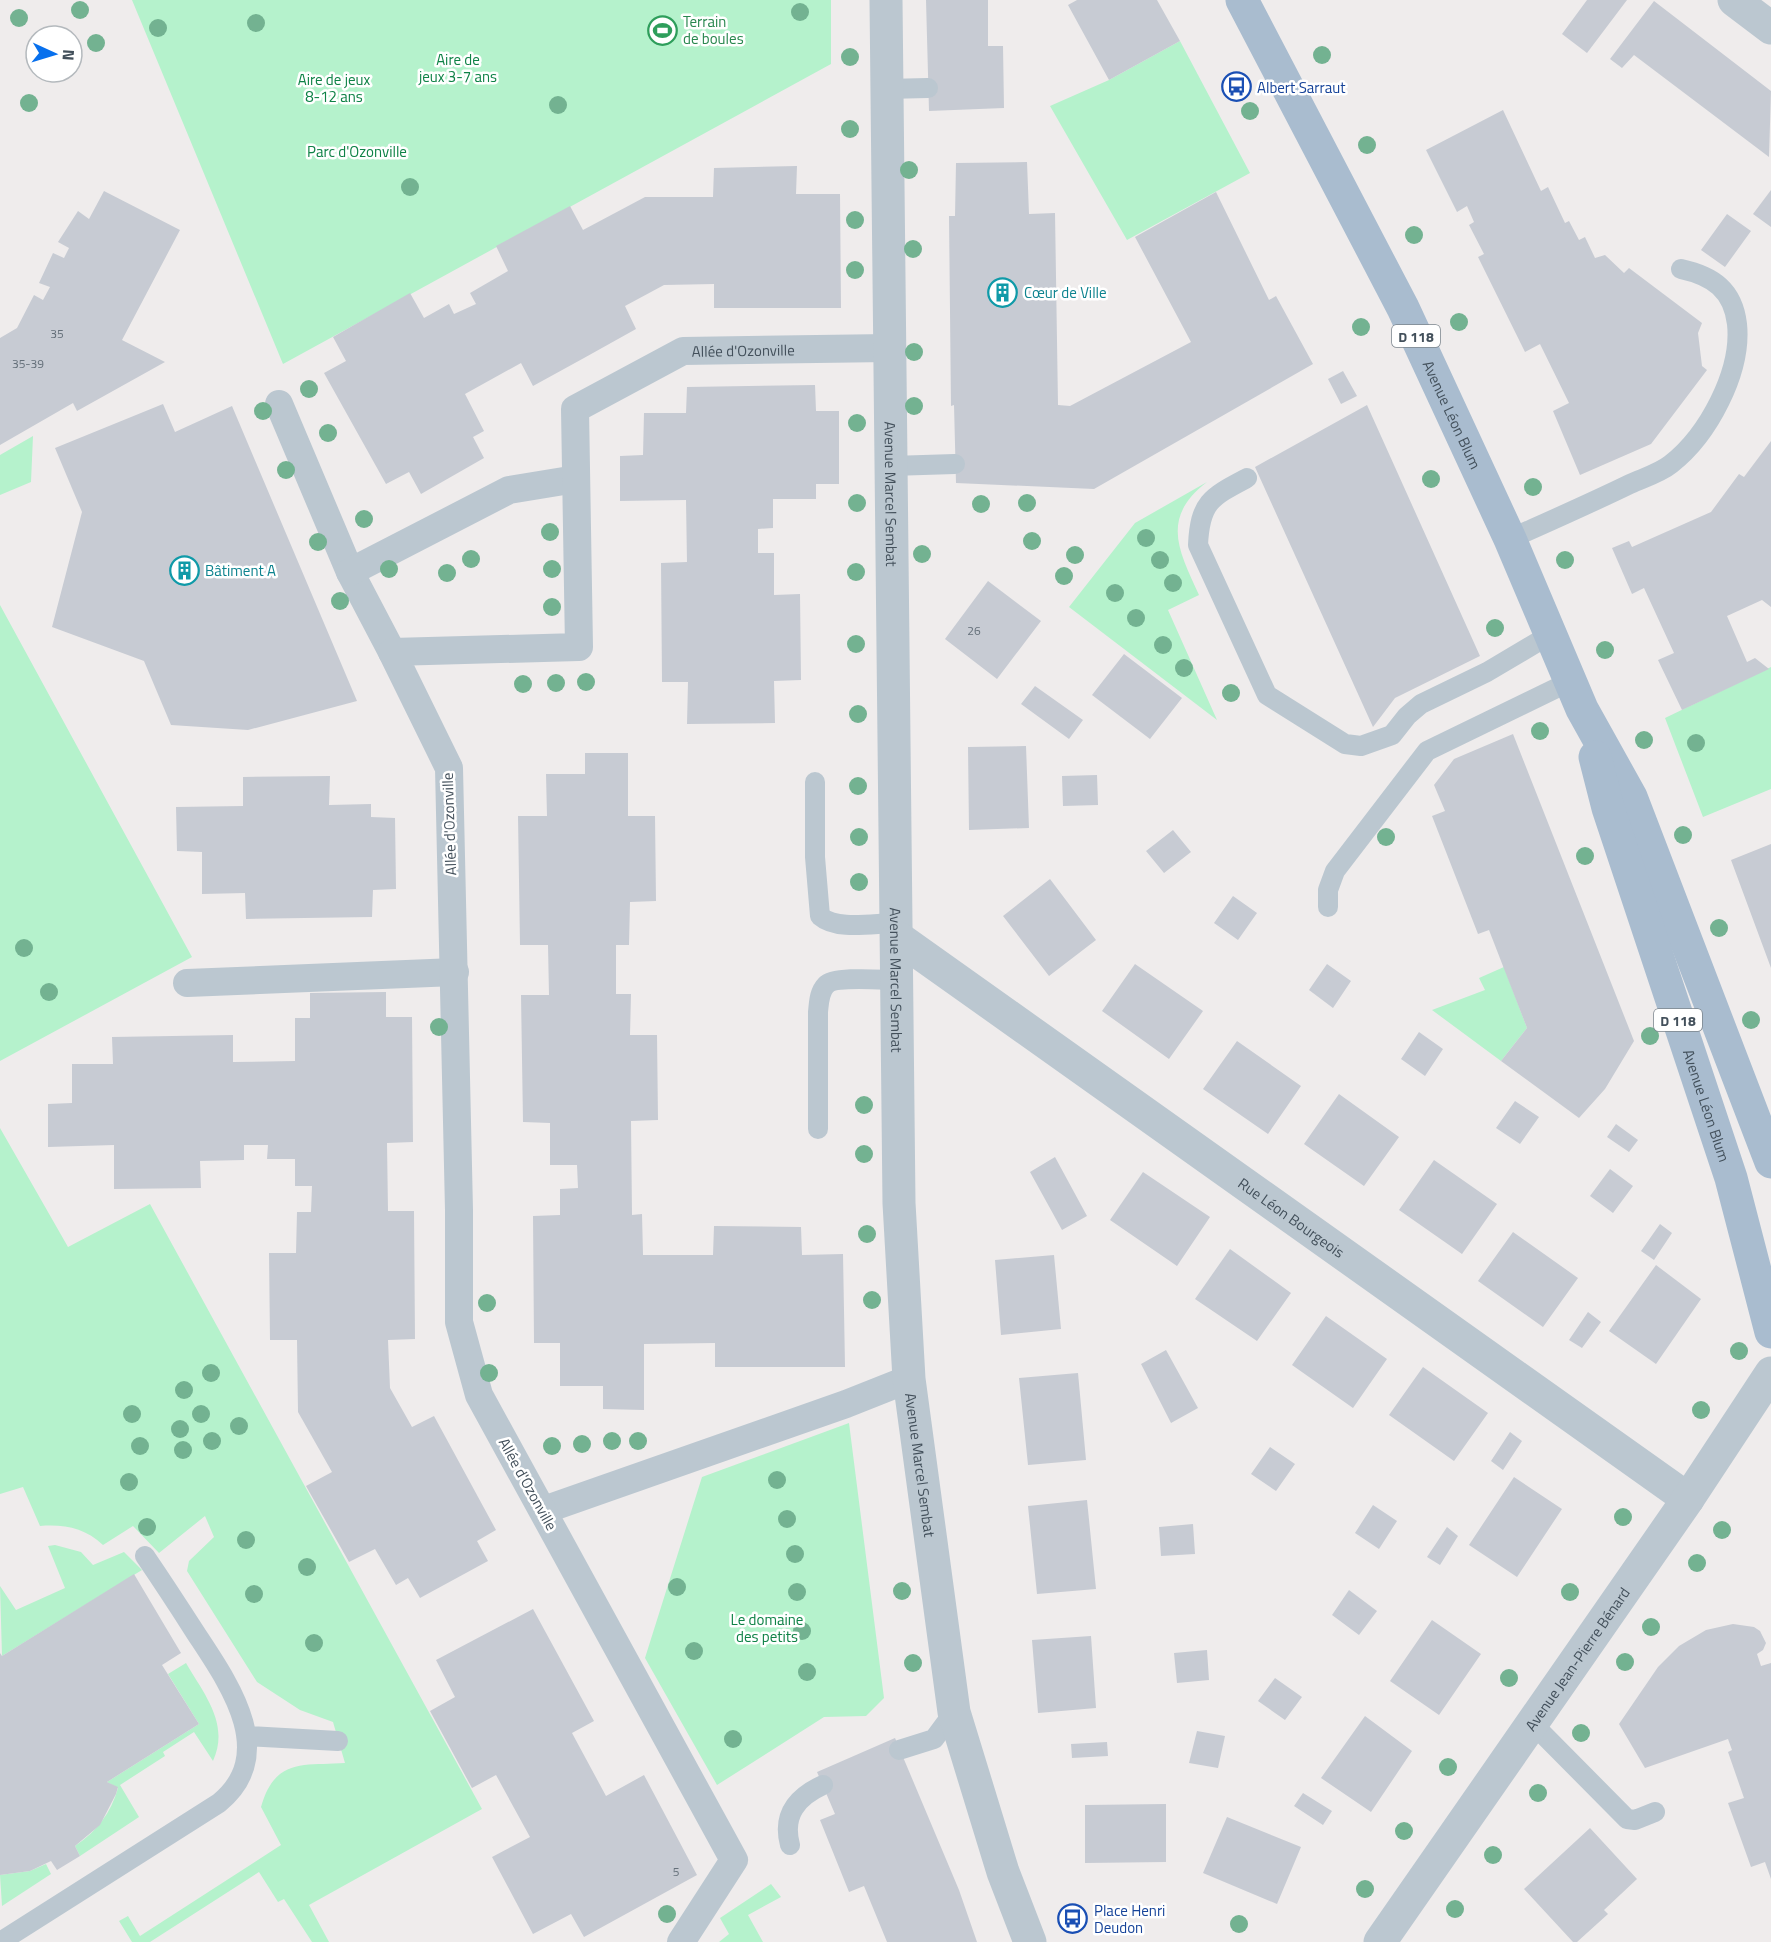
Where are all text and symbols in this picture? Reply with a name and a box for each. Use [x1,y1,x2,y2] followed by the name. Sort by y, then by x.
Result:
[683,10,744,50] place label: Terrain de boules
[646,14,678,46] sports icon: Terrain de boules
[24,24,84,84] north arrow
[418,48,497,88] park label: Aire de jeux 3-7 ans
[57,49,81,61] text: N
[298,68,370,108] park label: Aire de jeux 8-12 ans
[1220,71,1252,103] bus stop icon: Albert Sarraut
[1257,76,1346,99] place label: Albert Sarraut
[307,140,407,163] park label: Parc d'Ozonville
[987,276,1019,308] building icon: Cœur de Ville
[1024,281,1107,304] place label: Cœur de Ville
[50,324,64,343] house number: 35
[1392,325,1440,347] road number: D 118
[692,338,795,362] street label: Allée d'Ozonville
[12,354,44,373] house number: 35-39
[1417,356,1487,473] street label: Avenue Léon Blum
[879,421,904,567] street label: Avenue Marcel Sembat
[168,554,200,586] building icon: Bâtiment A
[205,559,276,582] place label: Bâtiment A
[967,621,981,640] house number: 26
[436,772,462,876] street label: Allée d'Ozonville
[884,907,909,1053] street label: Avenue Marcel Sembat
[1654,1009,1702,1031] road number: D 118
[1677,1046,1736,1165] street label: Avenue Léon Blum
[1234,1172,1350,1263] street label: Rue Léon Bourgeois
[899,1391,942,1539] street label: Avenue Marcel Sembat
[493,1433,563,1535] street label: Allée d'Ozonville
[1519,1582,1635,1735] street label: Avenue Jean-Pierre Bénard
[731,1608,803,1648] park label: Le domaine des petits
[673,1862,680,1881] house number: 5
[1094,1899,1165,1939] place label: Place Henri Deudon
[1057,1903,1089,1935] bus stop icon: Place Henri Deudon

